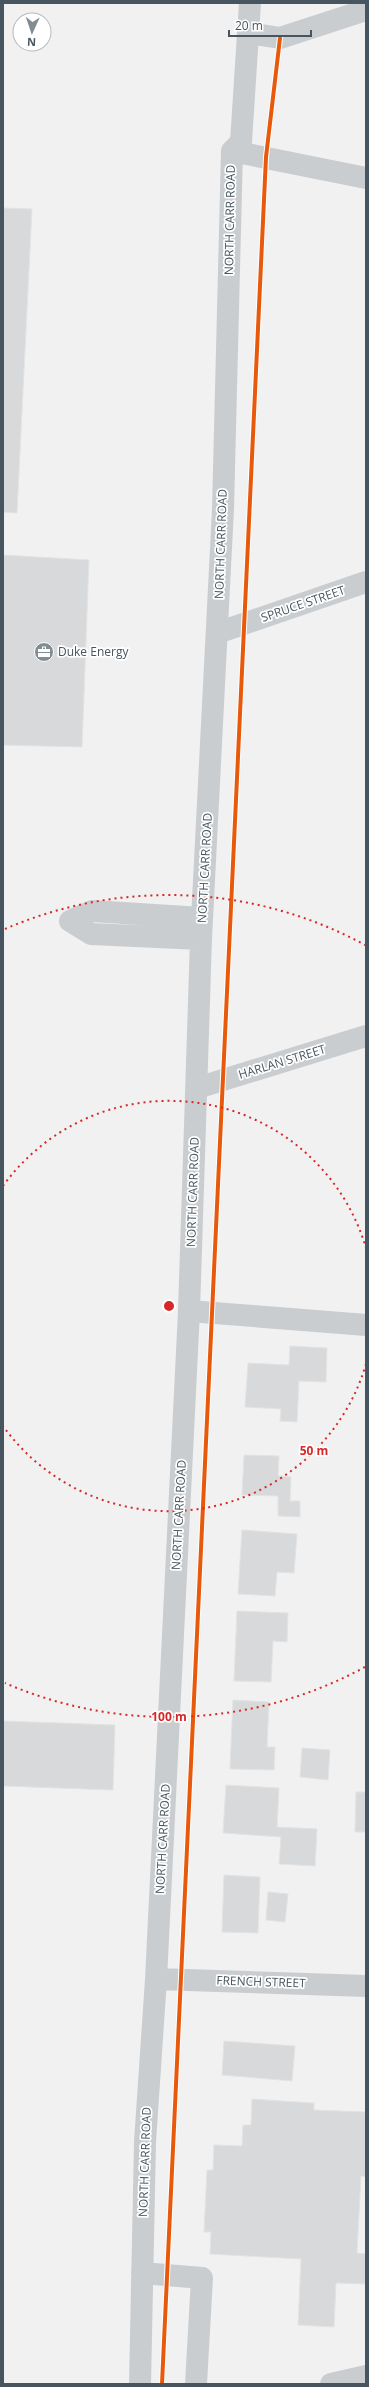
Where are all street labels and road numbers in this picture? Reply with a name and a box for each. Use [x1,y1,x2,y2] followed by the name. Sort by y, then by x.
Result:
[220,165,239,275] street label: NORTH CARR ROAD
[210,488,231,599] street label: NORTH CARR ROAD
[259,581,347,626] street label: SPRUCE STREET
[193,812,216,924] street label: NORTH CARR ROAD
[236,1040,328,1083] street label: HARLAN STREET
[182,1136,203,1247] street label: NORTH CARR ROAD
[167,1459,190,1571] street label: NORTH CARR ROAD
[151,1783,174,1895] street label: NORTH CARR ROAD
[216,1971,306,1992] street label: FRENCH STREET
[134,2106,155,2217] street label: NORTH CARR ROAD

